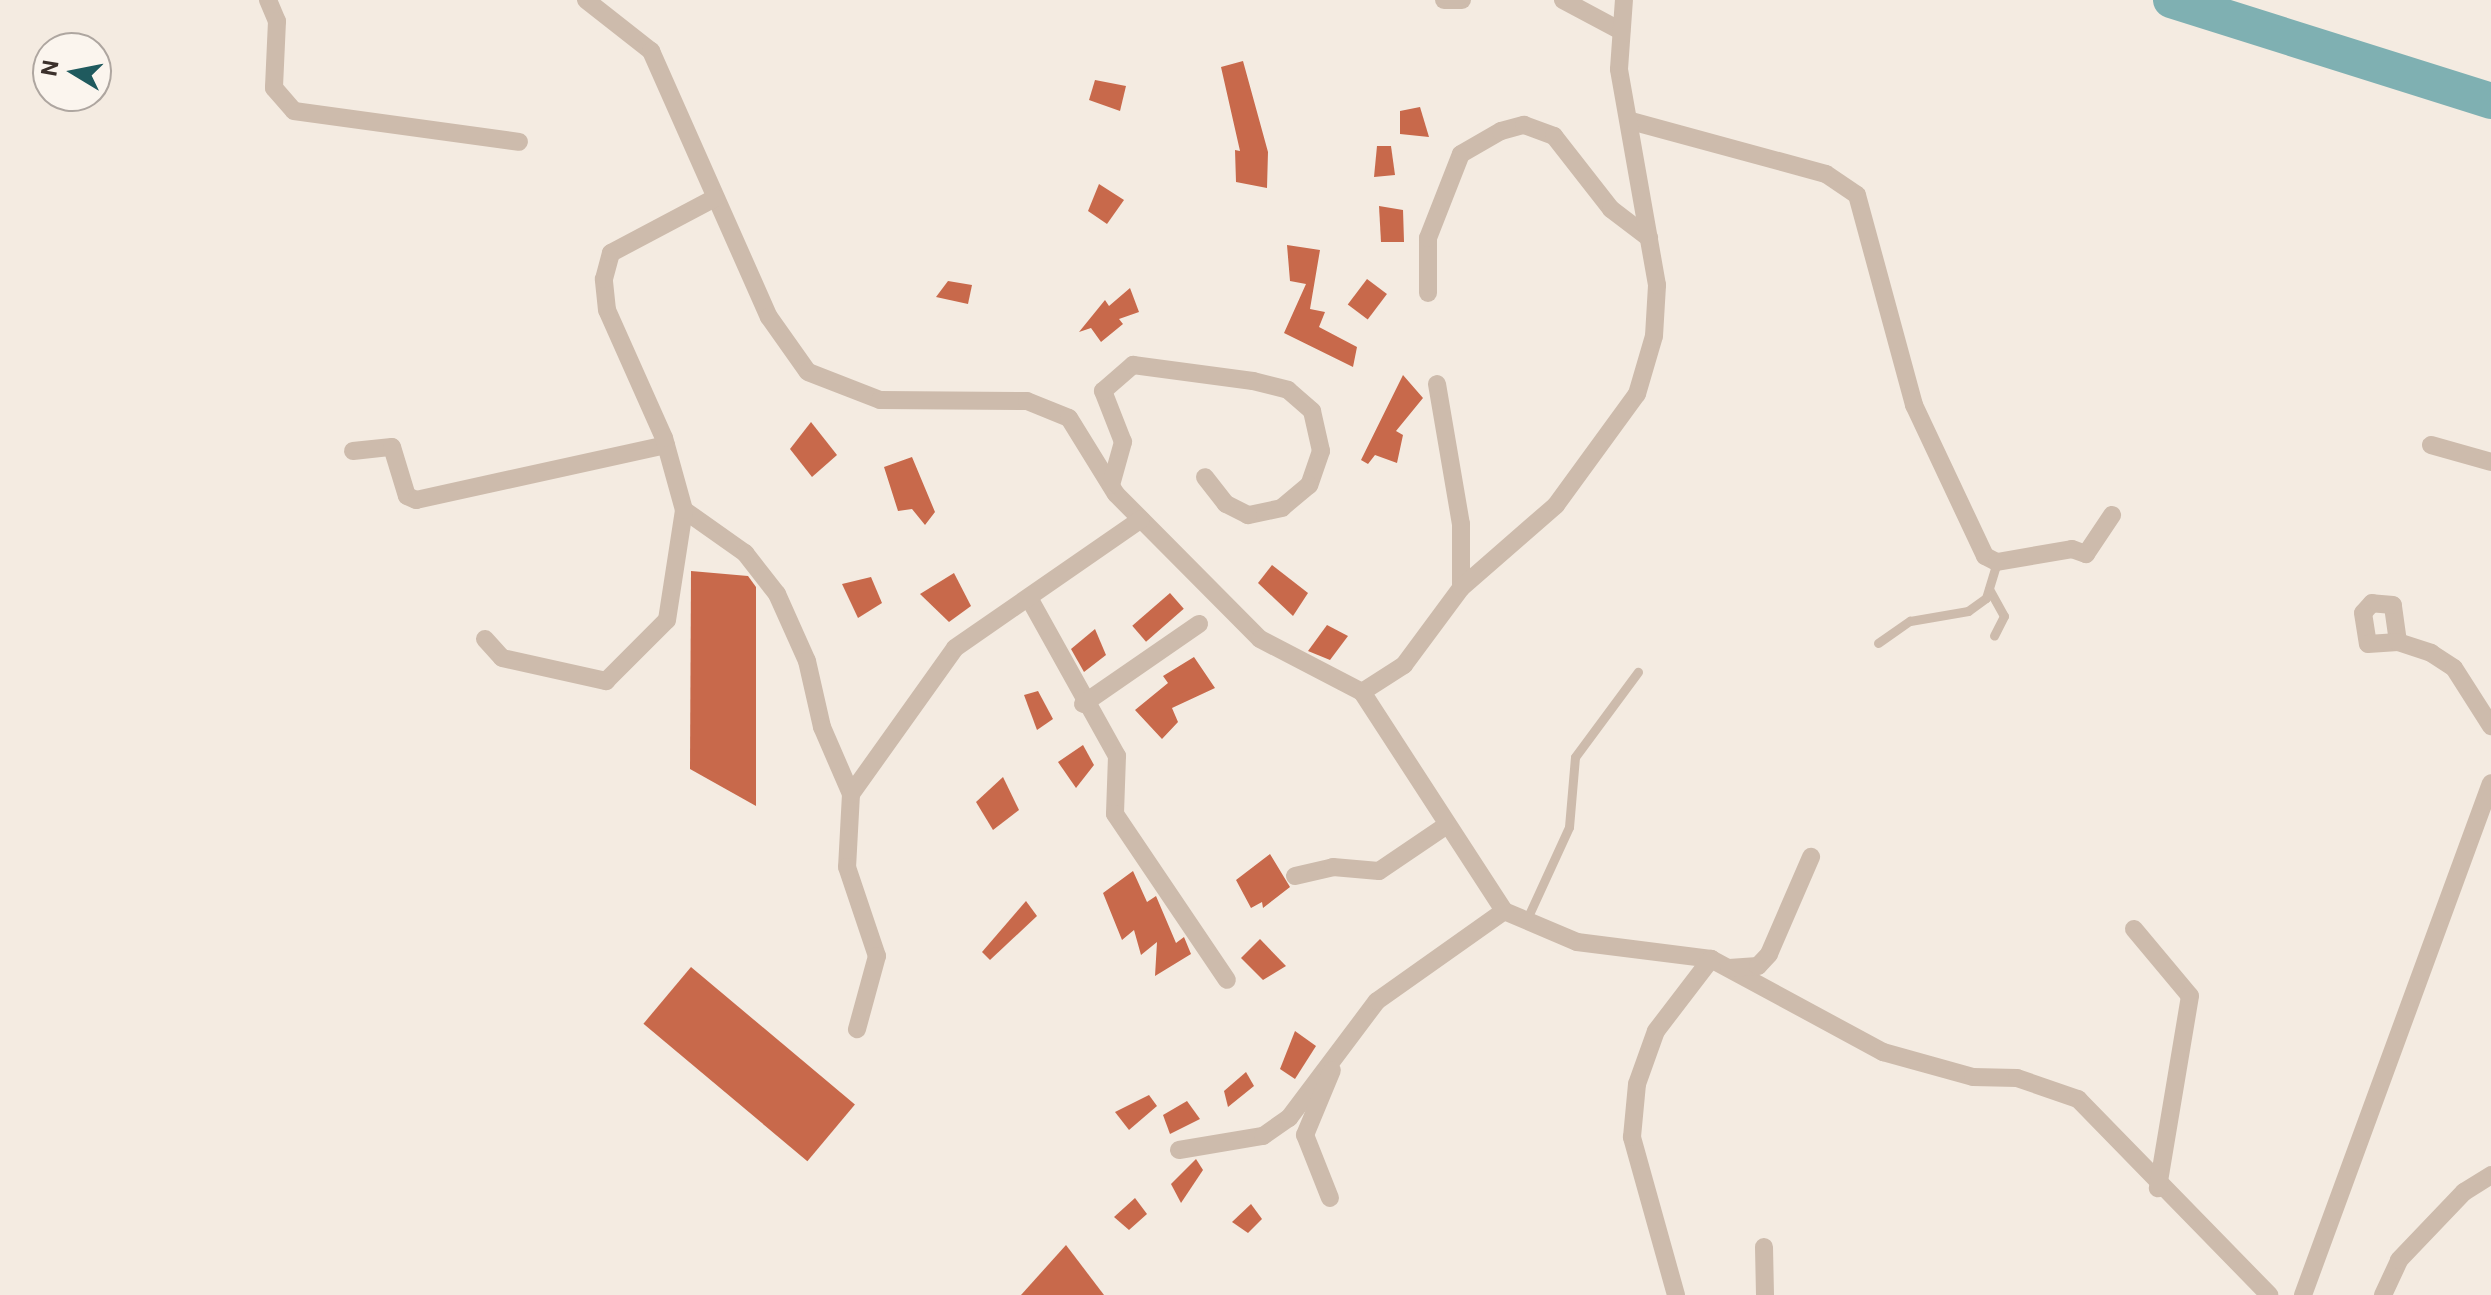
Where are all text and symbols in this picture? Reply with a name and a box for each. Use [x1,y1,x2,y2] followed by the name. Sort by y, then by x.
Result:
[32,32,112,112] north arrow
[36,58,64,78] text: N

